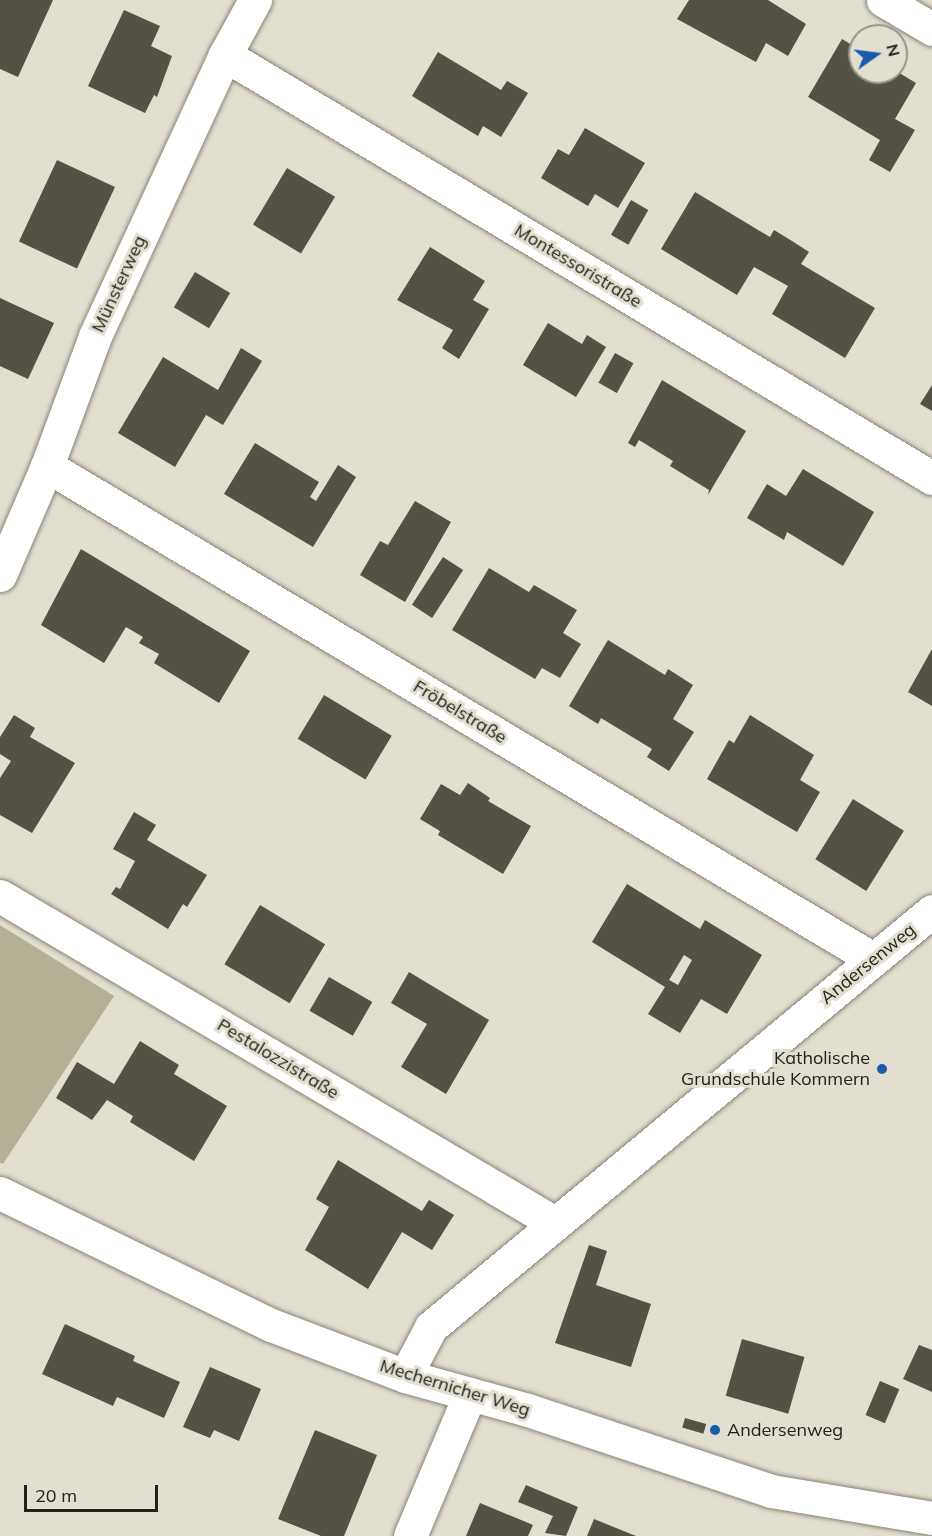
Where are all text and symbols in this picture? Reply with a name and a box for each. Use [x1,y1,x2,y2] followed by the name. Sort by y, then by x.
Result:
[848,24,908,84] north arrow
[882,42,905,58] text: N
[510,219,646,313] street label: Montessoristraße
[87,232,151,336] street label: Münsterweg
[409,676,511,748] street label: Fröbelstraße
[816,919,920,1009] street label: Andersenweg
[213,1014,343,1104] street label: Pestalozzistraße
[681,1048,870,1090] place label: Katholische Grundschule Kommern
[875,1062,889,1076] marker: Katholische Grundschule Kommern
[377,1355,533,1421] street label: Mechernicher Weg
[727,1419,843,1441] place label: Andersenweg
[708,1423,722,1437] marker: Andersenweg
[27,1473,160,1511] scale bar
[35,1484,77,1507] text: 20 m

